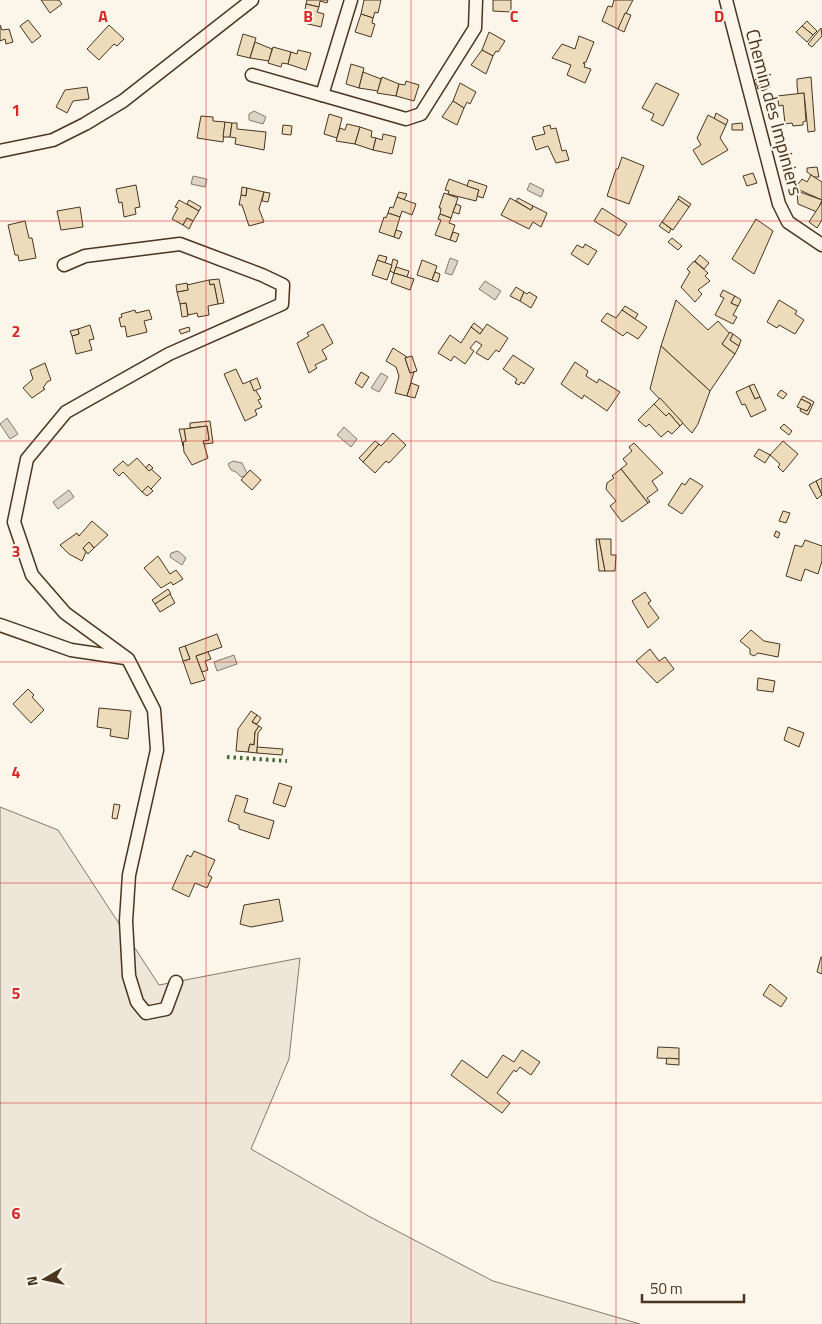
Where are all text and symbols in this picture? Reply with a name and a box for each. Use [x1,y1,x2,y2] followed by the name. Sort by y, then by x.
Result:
[98,4,108,28] text: A
[303,4,313,28] text: B
[510,4,519,28] text: C
[714,4,724,28] text: D
[739,26,811,199] street label: Chemin des Impiniers
[12,98,20,122] text: 1
[12,319,20,343] text: 2
[12,539,20,563] text: 3
[12,760,21,784] text: 4
[12,981,21,1005] text: 5
[12,1201,21,1225] text: 6
[20,1254,70,1304] north arrow
[642,1272,744,1304] scale bar
[21,1275,43,1288] text: N
[650,1277,683,1300] text: 50 m

